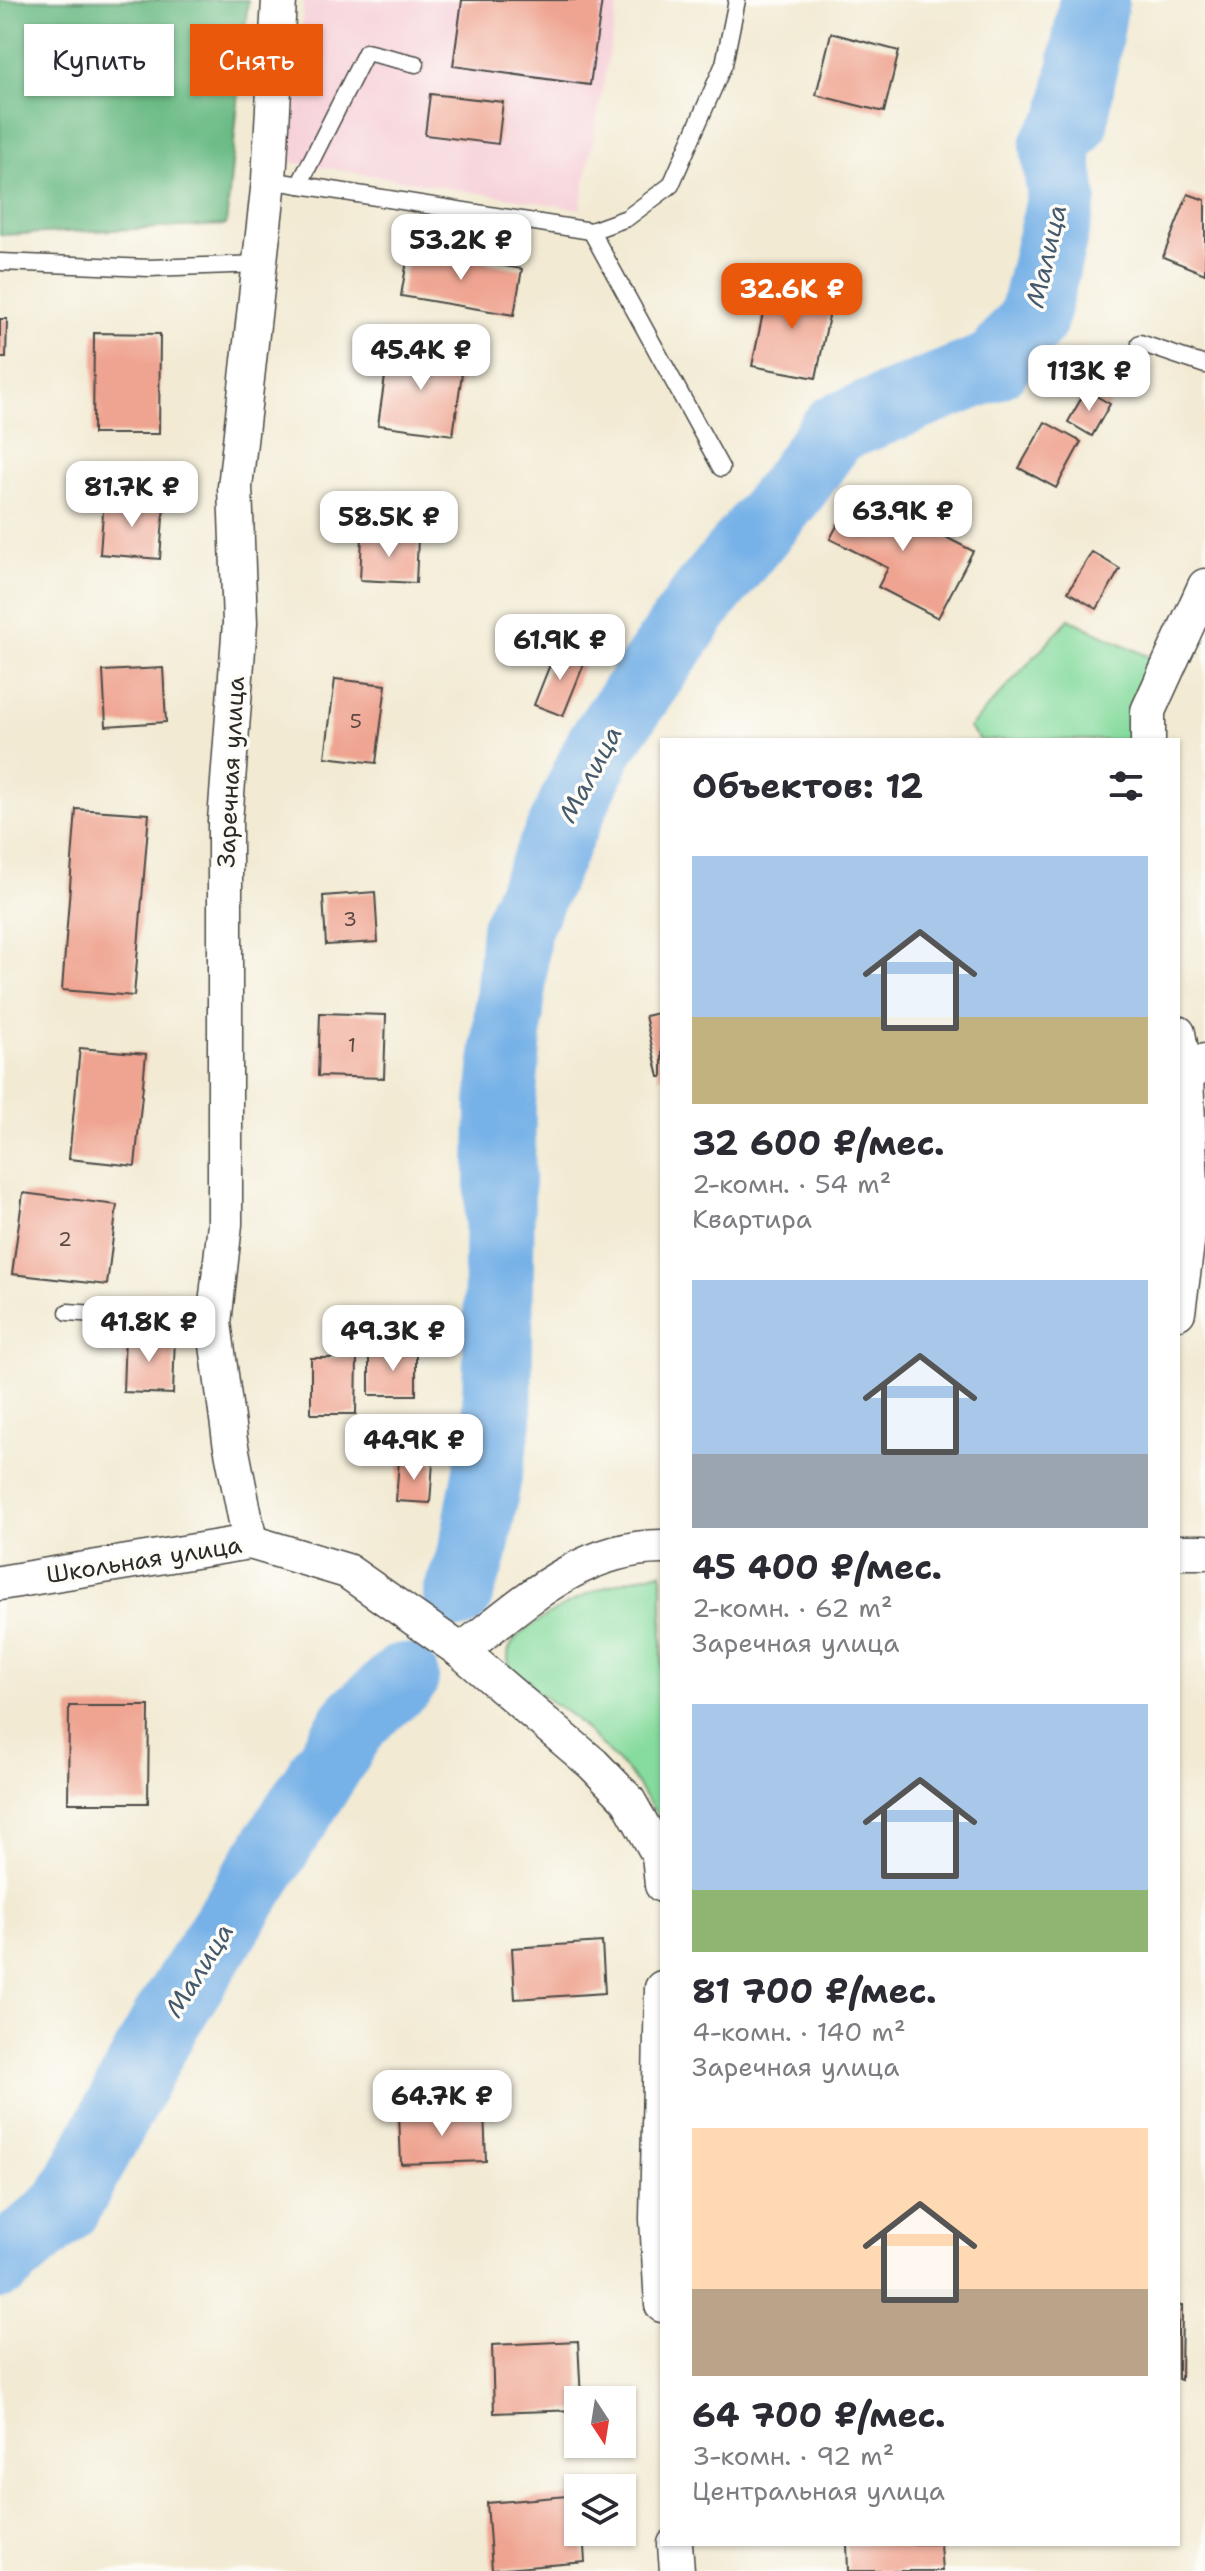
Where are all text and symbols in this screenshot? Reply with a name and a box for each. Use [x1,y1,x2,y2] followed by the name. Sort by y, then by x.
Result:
[24,24,174,96] chip: Купить
[190,24,323,96] chip: Снять
[1017,201,1074,311] water label: Малица
[387,214,535,282] pin: 53.2K ₽
[409,222,513,257] text: 53.2K ₽
[718,263,866,331] pin: 32.6K ₽
[739,271,845,306] text: 32.6K ₽
[347,324,495,392] pin: 45.4K ₽
[370,332,472,367] text: 45.4K ₽
[1024,345,1154,413] pin: 113K ₽
[1046,353,1132,388] text: 113K ₽
[58,461,206,529] pin: 81.7K ₽
[84,469,180,504] text: 81.7K ₽
[829,485,977,553] pin: 63.9K ₽
[315,491,463,559] pin: 58.5K ₽
[852,493,954,528] text: 63.9K ₽
[338,499,440,534] text: 58.5K ₽
[486,614,634,682] pin: 61.9K ₽
[513,622,607,657] text: 61.9K ₽
[210,676,252,868] street label: Заречная улица
[350,708,362,734] house number: 5
[550,719,630,828] water label: Малица
[692,763,923,809] text: Объектов: 12
[1104,764,1148,808] icon: filters
[343,906,357,932] house number: 3
[848,908,992,1052] icon: home
[348,1032,356,1058] house number: 1
[692,1120,944,1166] text: 32 600 ₽/мес.
[692,1166,892,1201] text: 2-комн. · 54 m²
[692,1201,812,1236] text: Квартира
[58,1226,72,1252] house number: 2
[75,1296,223,1364] pin: 41.8K ₽
[100,1304,198,1339] text: 41.8K ₽
[319,1305,467,1373] pin: 49.3K ₽
[340,1313,446,1348] text: 49.3K ₽
[848,1332,992,1476] icon: home
[340,1414,488,1482] pin: 44.9K ₽
[363,1422,465,1457] text: 44.9K ₽
[44,1529,244,1591] street label: Школьная улица
[692,1544,942,1590] text: 45 400 ₽/мес.
[692,1590,893,1625] text: 2-комн. · 62 m²
[692,1625,899,1660] text: Заречная улица
[848,1756,992,1900] icon: home
[156,1916,241,2023] water label: Малица
[692,1968,937,2014] text: 81 700 ₽/мес.
[692,2014,906,2049] text: 4-комн. · 140 m²
[692,2049,899,2084] text: Заречная улица
[368,2070,516,2138] pin: 64.7K ₽
[391,2078,493,2113] text: 64.7K ₽
[848,2180,992,2324] icon: home
[564,2386,636,2458] north arrow
[564,2386,636,2546] map controls
[692,2392,946,2438] text: 64 700 ₽/мес.
[692,2438,895,2473] text: 3-комн. · 92 m²
[692,2473,945,2508] text: Центральная улица
[564,2474,636,2546] button: layers

